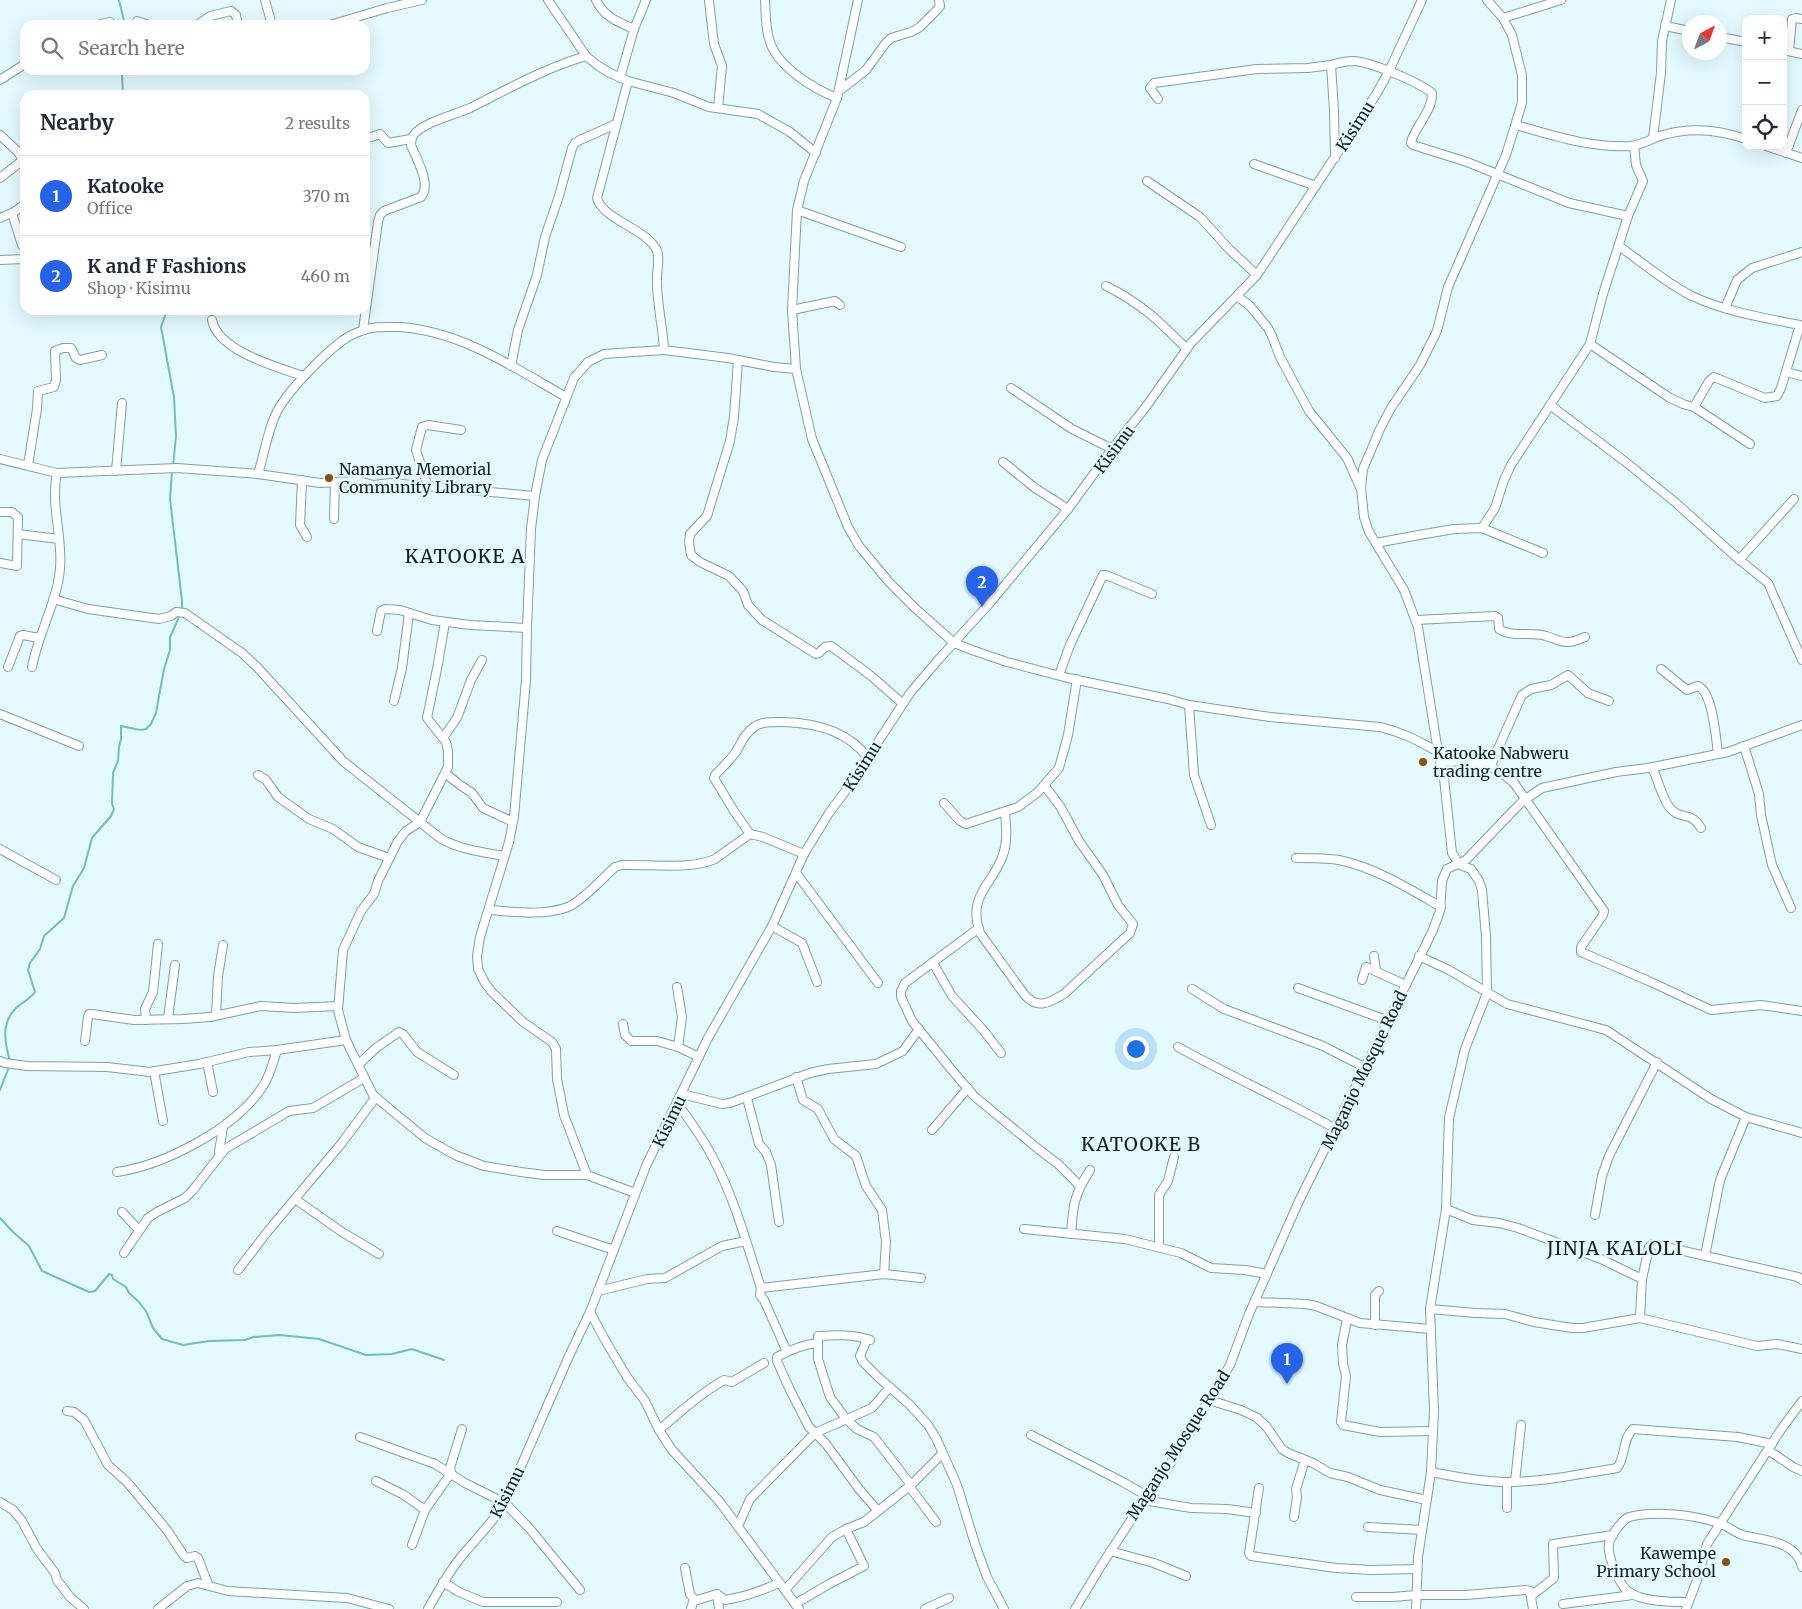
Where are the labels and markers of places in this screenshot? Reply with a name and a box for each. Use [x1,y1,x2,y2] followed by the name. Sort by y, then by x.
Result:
[339,459,492,497] place label: Namanya Memorial Community Library
[323,472,335,484] marker: Namanya Memorial Community Library
[966,566,998,607] pin: 2
[1433,743,1569,781] place label: Katooke Nabweru trading centre
[1417,756,1429,768] marker: Katooke Nabweru trading centre
[1271,1343,1303,1384] pin: 1
[1596,1543,1716,1581] place label: Kawempe Primary School
[1720,1556,1732,1568] marker: Kawempe Primary School

